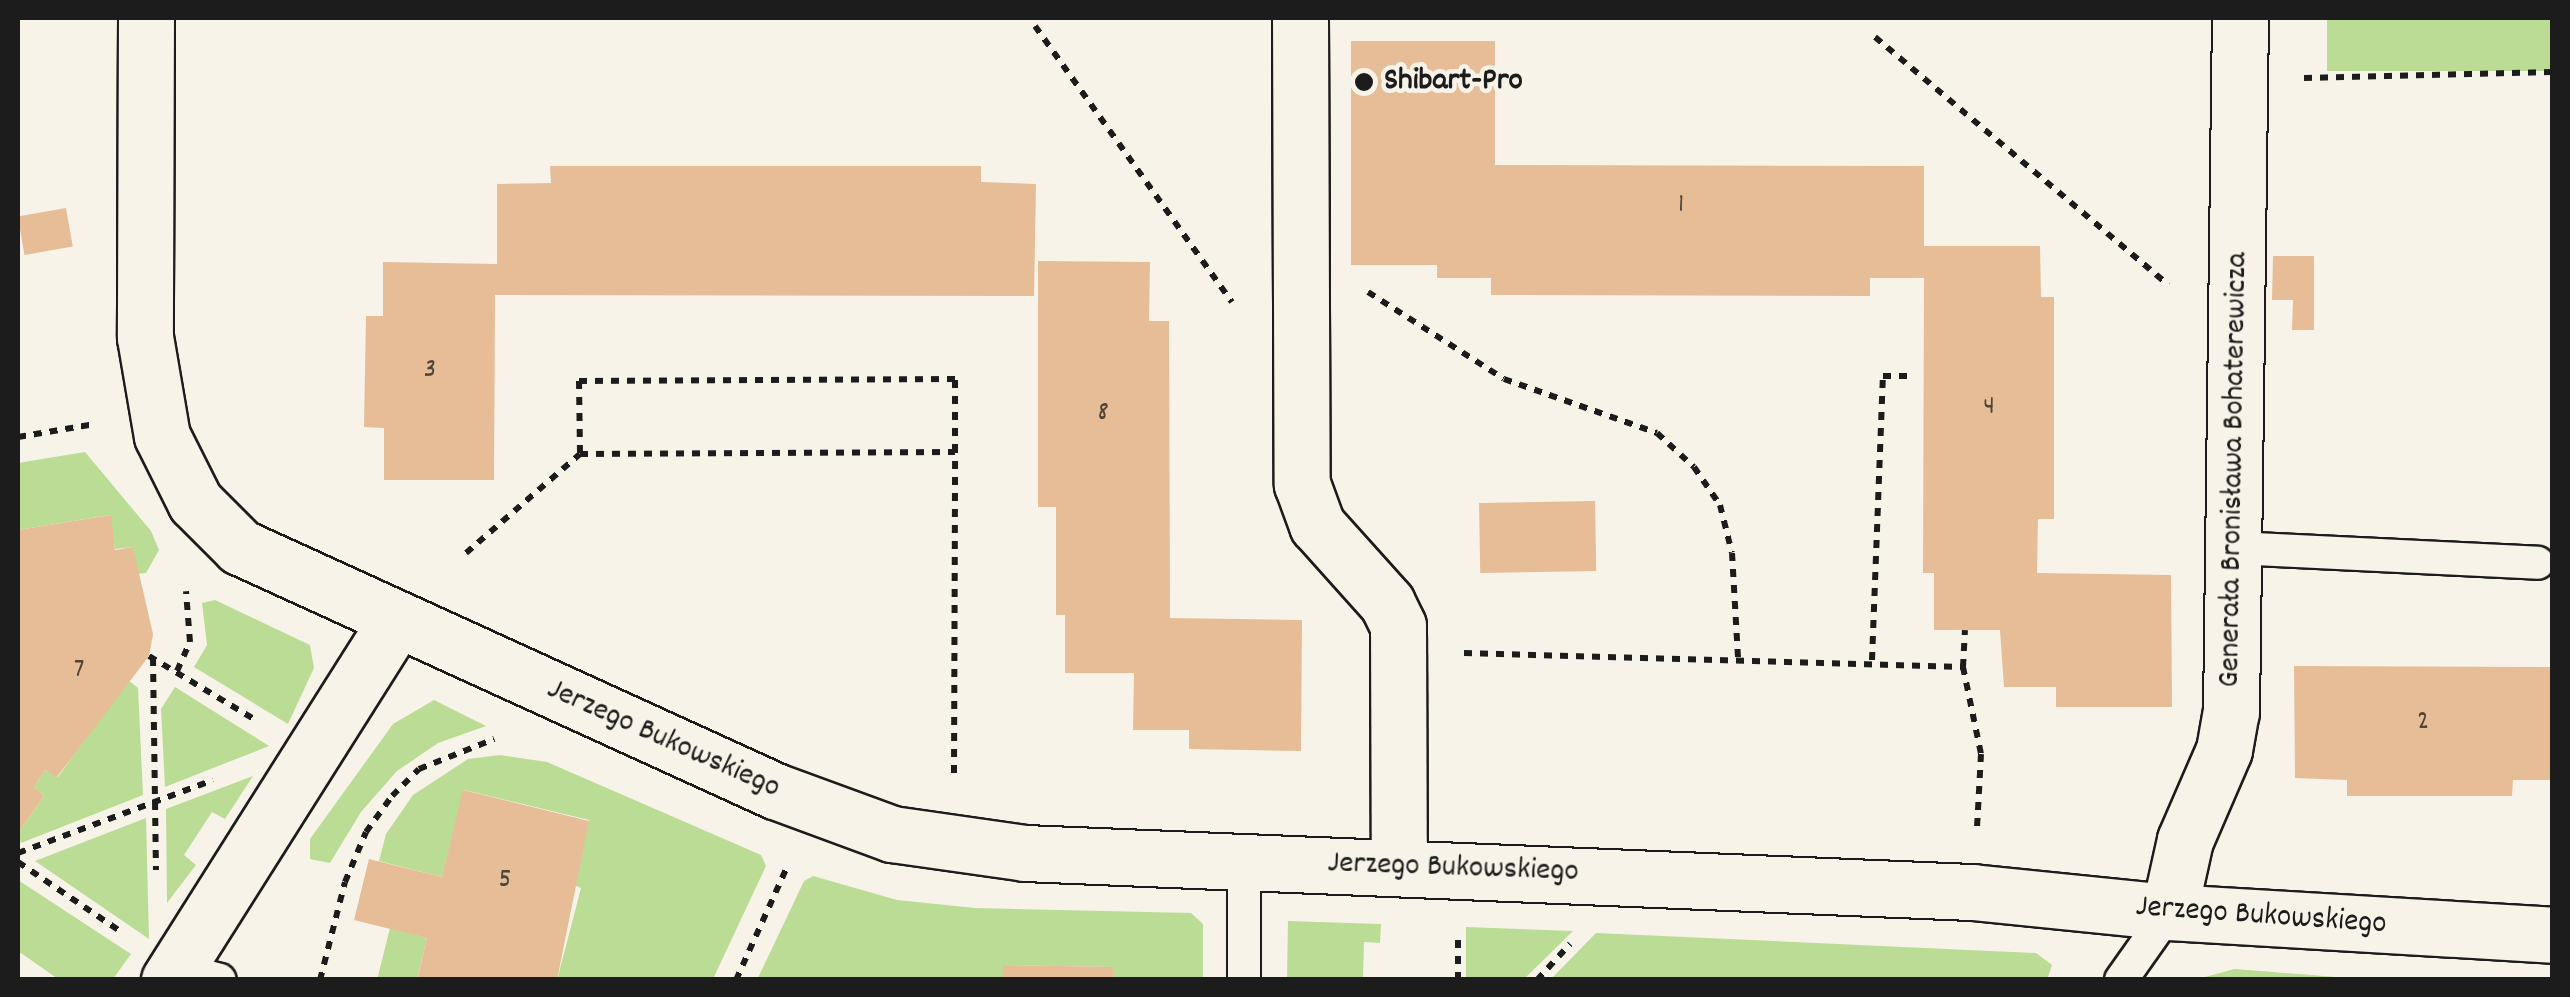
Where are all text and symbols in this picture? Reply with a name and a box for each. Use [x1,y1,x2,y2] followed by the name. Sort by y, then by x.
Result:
[1384,63,1523,101] place label: Shibart-Pro
[1353,71,1375,93] marker: Shibart-Pro
[1678,189,1684,223] house number: 1
[2212,252,2258,688] street label: Generała Bronisława Bohaterewicza
[424,354,436,388] house number: 3
[1983,391,1995,425] house number: 4
[1097,397,1109,431] house number: 8
[74,654,84,688] house number: 7
[540,671,786,809] street label: Jerzego Bukowskiego
[2417,706,2429,740] house number: 2
[1327,845,1579,893] street label: Jerzego Bukowskiego
[499,864,511,898] house number: 5
[2134,889,2388,945] street label: Jerzego Bukowskiego

